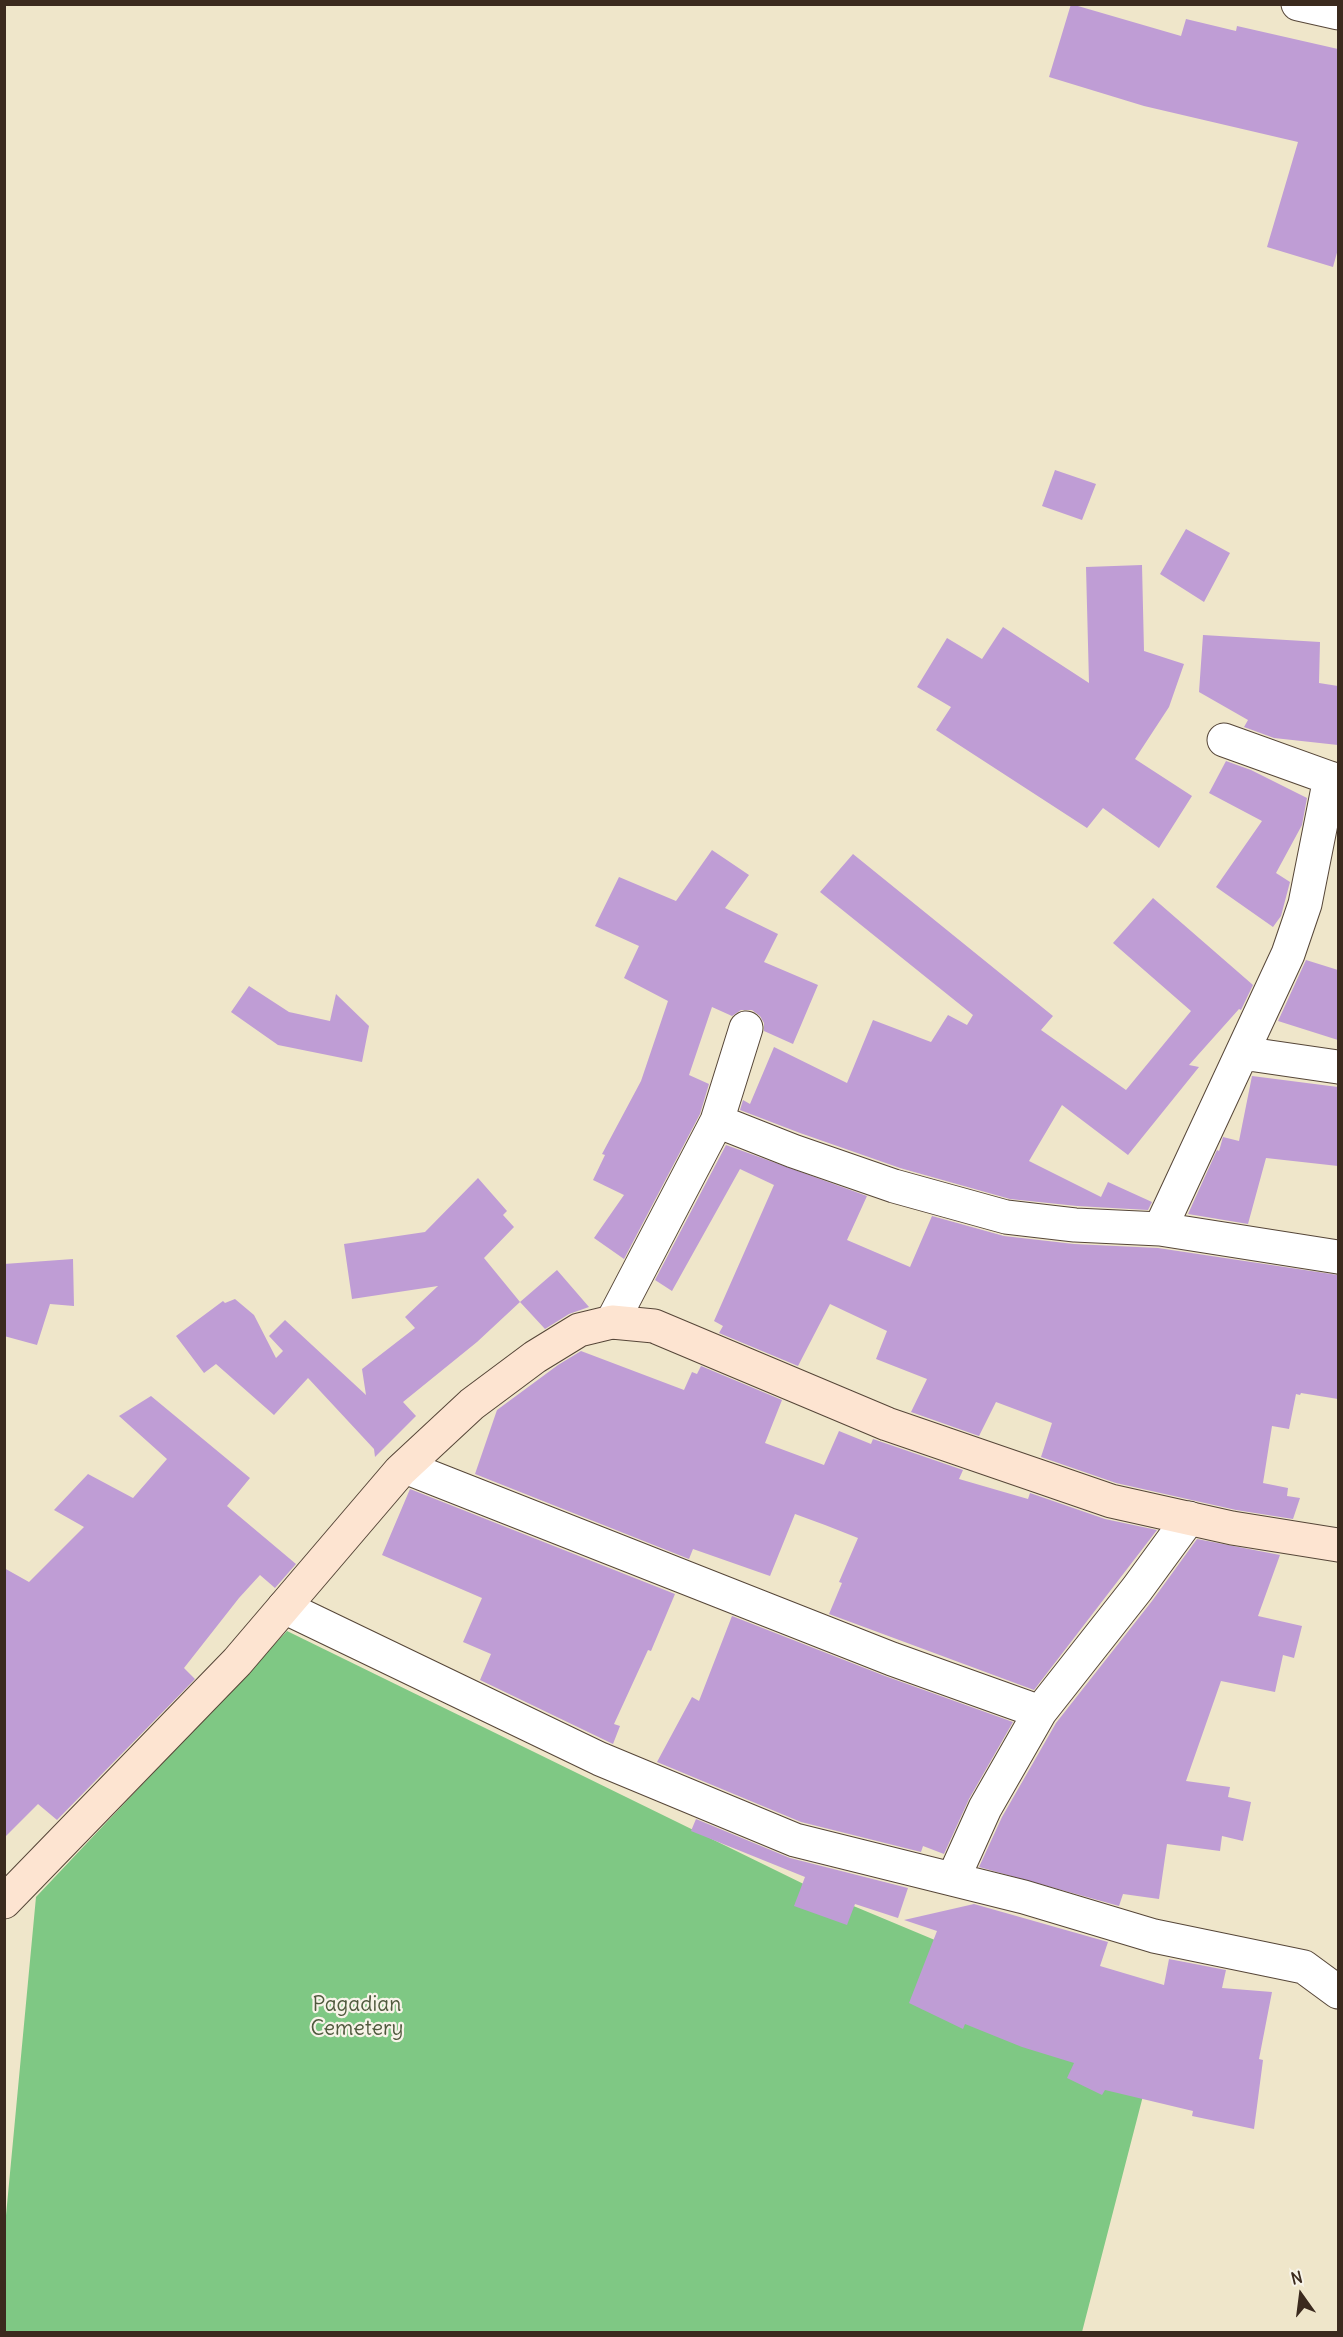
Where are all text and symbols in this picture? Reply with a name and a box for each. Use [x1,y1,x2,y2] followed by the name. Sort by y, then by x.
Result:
[311,1992,403,2042] park label: Pagadian Cemetery
[1271,2265,1331,2325] north arrow
[1289,2266,1304,2289] text: N

